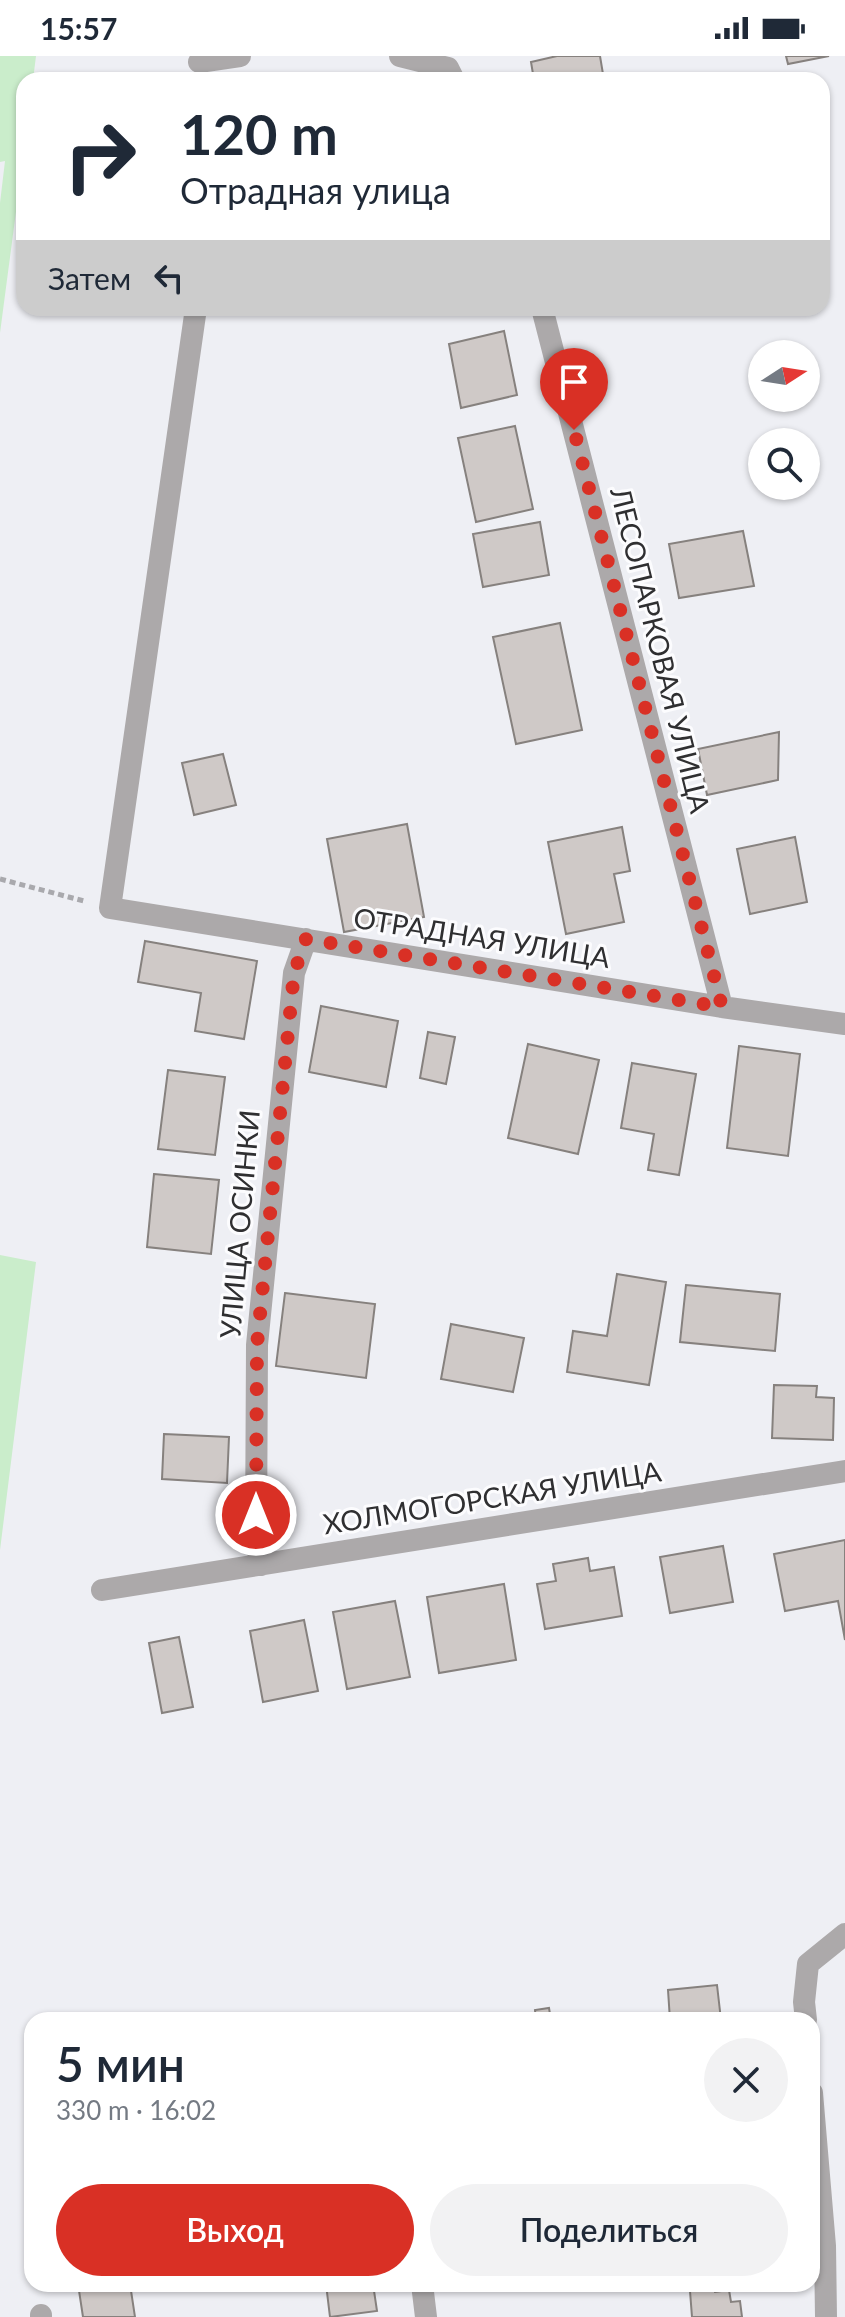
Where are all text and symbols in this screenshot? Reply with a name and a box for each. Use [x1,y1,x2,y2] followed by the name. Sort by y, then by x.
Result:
[40,10,117,46] text: 15:57
[180,100,338,167] text: 120 m
[48,104,152,208] icon: right
[180,168,451,212] text: Отрадная улица
[147,256,191,300] icon: left
[48,260,131,296] text: Затем
[748,340,820,412] north arrow
[748,340,820,500] map controls
[540,348,608,430] pin
[552,360,596,404] icon: arrive
[748,428,820,500] button: search
[604,483,718,816] street label: ЛЕСОПАРКОВАЯ УЛИЦА
[351,900,613,974] street label: ОТРАДНАЯ УЛИЦА
[212,1108,266,1340] street label: УЛИЦА ОСИНКИ
[321,1453,664,1541] street label: ХОЛМОГОРСКАЯ УЛИЦА
[214,1473,298,1557] position arrow
[56,2035,185,2092] text: 5 мин
[704,2038,788,2122] button: close
[56,2094,216,2126] text: 330 m · 16:02
[56,2184,414,2276] button: Выход
[430,2184,788,2276] button: Поделиться

